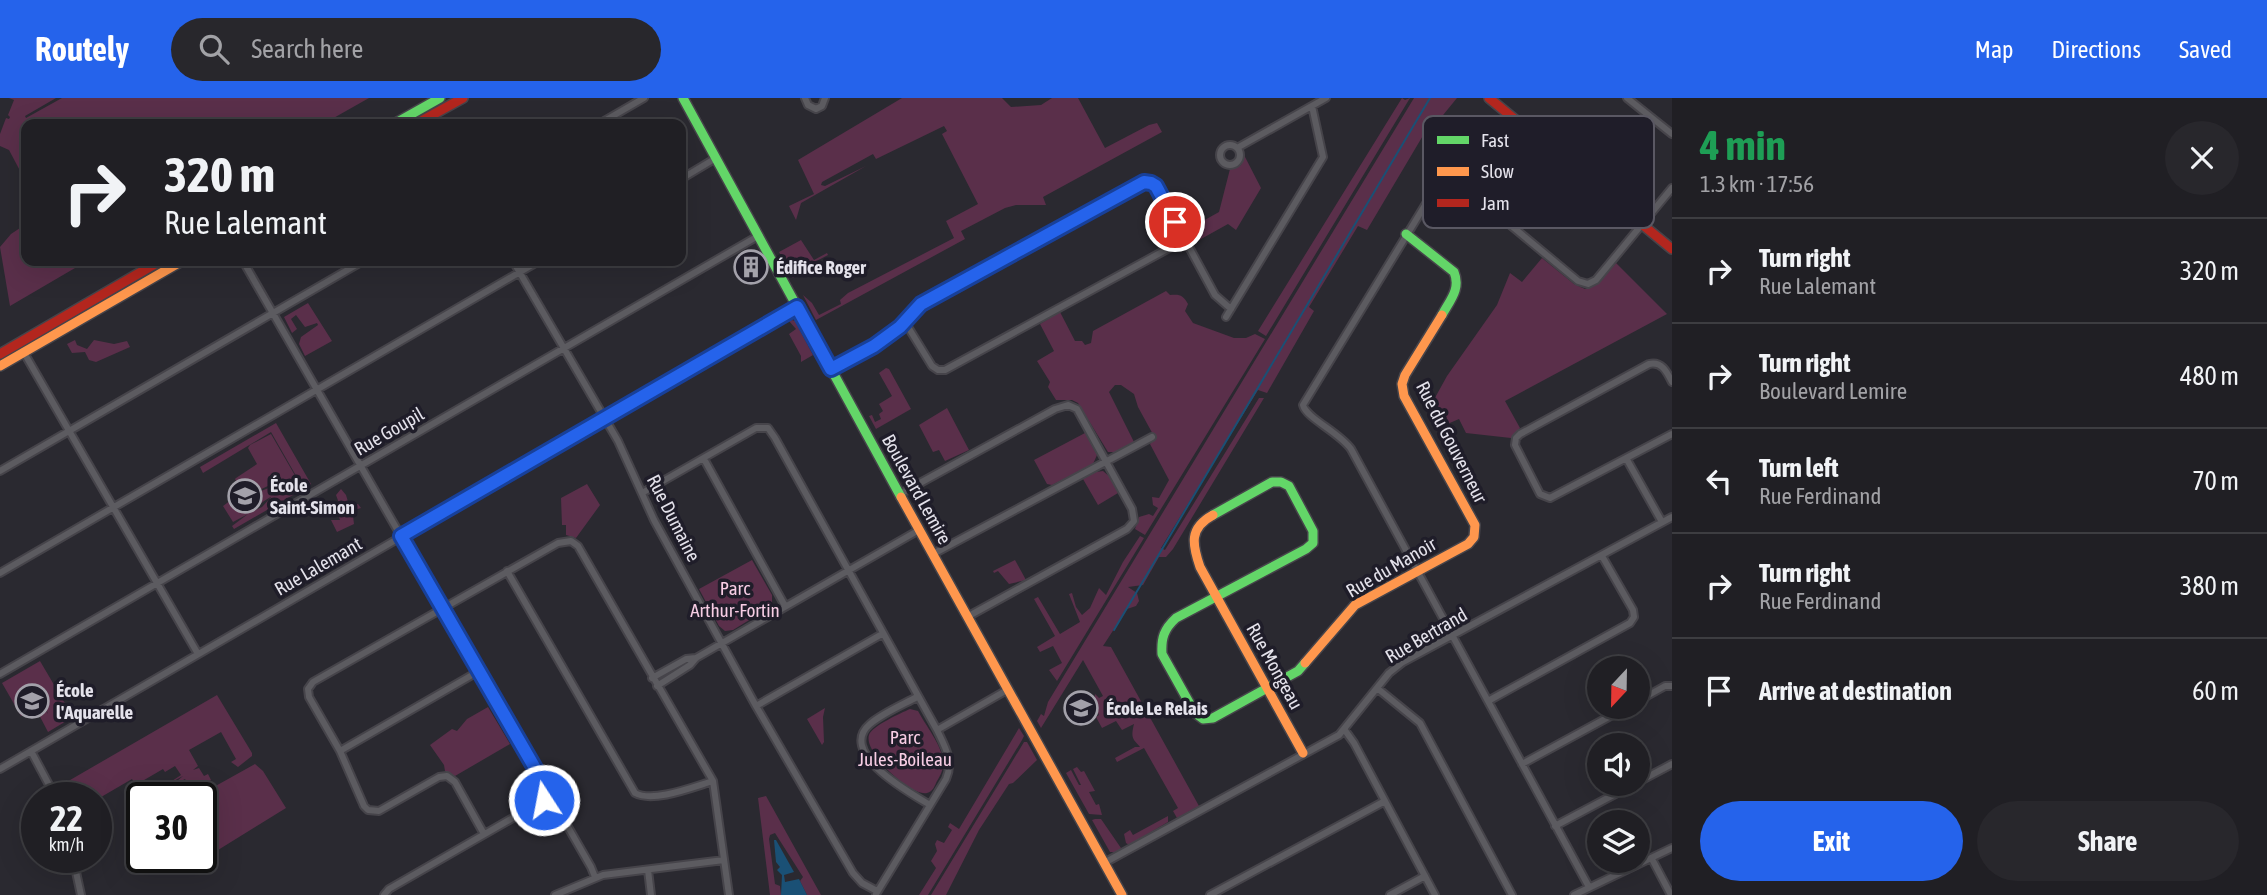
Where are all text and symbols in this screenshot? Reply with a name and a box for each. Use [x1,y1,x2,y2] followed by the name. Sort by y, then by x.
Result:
[171,18,661,81] search box
[35,30,129,68] text: Routely
[195,30,233,68] icon: search
[251,34,363,64] text: Search here
[1975,36,2013,63] text: Map
[2051,36,2141,63] text: Directions
[2179,36,2232,63] text: Saved
[1423,116,1654,228] legend
[1700,121,1786,169] text: 4 min
[2165,121,2239,195] button: close
[1481,129,1509,151] text: Fast
[164,146,275,202] text: 320 m
[49,147,140,238] icon: right
[1481,160,1515,182] text: Slow
[1700,171,1814,197] text: 1.3 km · 17:56
[1145,192,1205,252] pin
[1481,192,1510,214] text: Jam
[1156,203,1194,241] icon: arrive
[164,204,327,241] text: Rue Lalemant
[1759,243,1850,273] text: Turn right
[732,248,770,286] building icon: Édifice Roger
[1700,252,1738,290] icon: right
[776,256,866,278] place label: Édifice Roger
[2180,256,2239,286] text: 320 m
[1759,273,1876,299] text: Rue Lalemant
[1759,348,1850,378] text: Turn right
[1700,357,1738,395] icon: right
[2180,361,2239,391] text: 480 m
[1412,378,1492,507] street label: Rue du Gouverneur
[1759,378,1907,404] text: Boulevard Lemire
[350,402,428,460] street label: Rue Goupil
[878,430,956,548] street label: Boulevard Lemire
[1759,453,1839,483] text: Turn left
[1700,462,1738,500] icon: left
[2192,466,2239,496] text: 70 m
[643,471,705,565] street label: Rue Dumaine
[270,474,355,518] place label: École Saint-Simon
[226,477,264,515] school or university icon: École Saint-Simon
[1759,483,1881,509] text: Rue Ferdinand
[271,532,365,600] street label: Rue Lalemant
[1342,532,1440,602] street label: Rue du Manoir
[1759,558,1850,588] text: Turn right
[1700,567,1738,605] icon: right
[2180,571,2239,601] text: 380 m
[690,577,780,621] park label: Parc Arthur-Fortin
[1759,588,1881,614] text: Rue Ferdinand
[1381,603,1471,667] street label: Rue Bertrand
[1242,619,1308,713] street label: Rue Mongeau
[1587,656,1650,719] north arrow
[1587,656,1650,873] map controls
[1700,672,1738,710] icon: arrive
[1759,676,1952,706] text: Arrive at destination
[2192,676,2239,706] text: 60 m
[56,679,134,723] place label: École l'Aquarelle
[13,682,51,720] school or university icon: École l'Aquarelle
[1062,689,1100,727] school or university icon: École Le Relais
[1106,697,1208,719] place label: École Le Relais
[858,726,952,770] park label: Parc Jules-Boileau
[1587,733,1650,796] button: sound
[507,763,581,837] position arrow
[126,782,217,873] speed limit sign: 30
[50,798,83,838] text: 22
[1700,801,1963,881] button: Exit
[1977,801,2239,881] button: Share
[1587,810,1650,873] button: layers
[49,834,84,855] text: km/h

